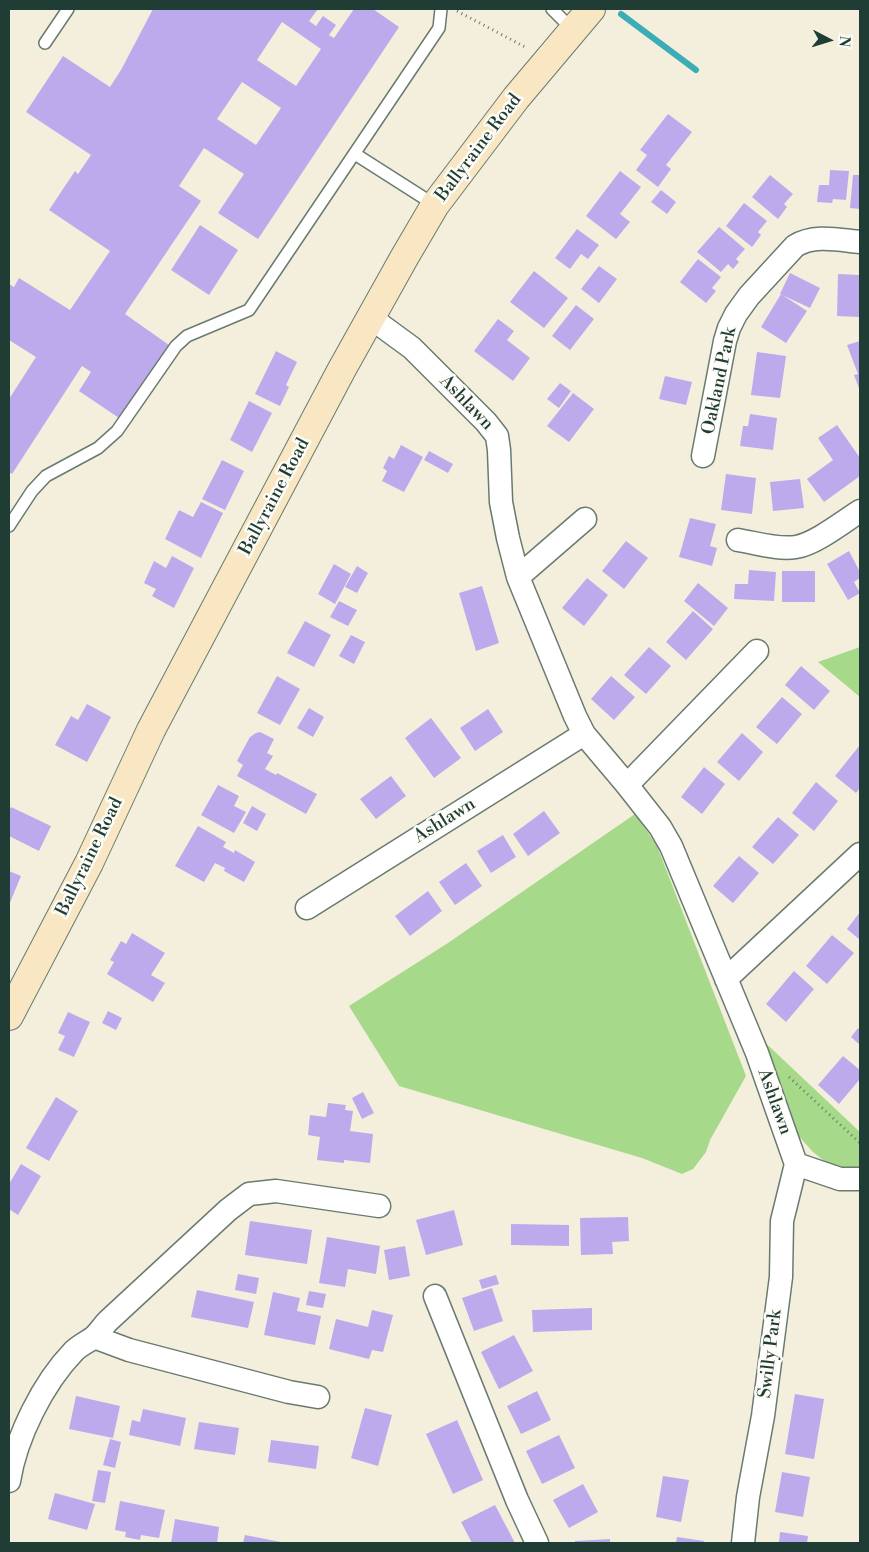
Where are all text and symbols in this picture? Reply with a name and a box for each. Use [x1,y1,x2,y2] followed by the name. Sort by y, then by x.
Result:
[804,15,854,65] north arrow
[834,35,853,48] text: N
[431,90,527,206] street label: Ballyraine Road
[698,325,742,437] street label: Oakland Park
[434,371,498,435] street label: Ashlawn
[235,435,315,559] street label: Ballyraine Road
[52,794,128,920] street label: Ballyraine Road
[410,794,480,848] street label: Ashlawn
[752,1066,796,1138] street label: Ashlawn
[755,1309,787,1399] street label: Swilly Park

